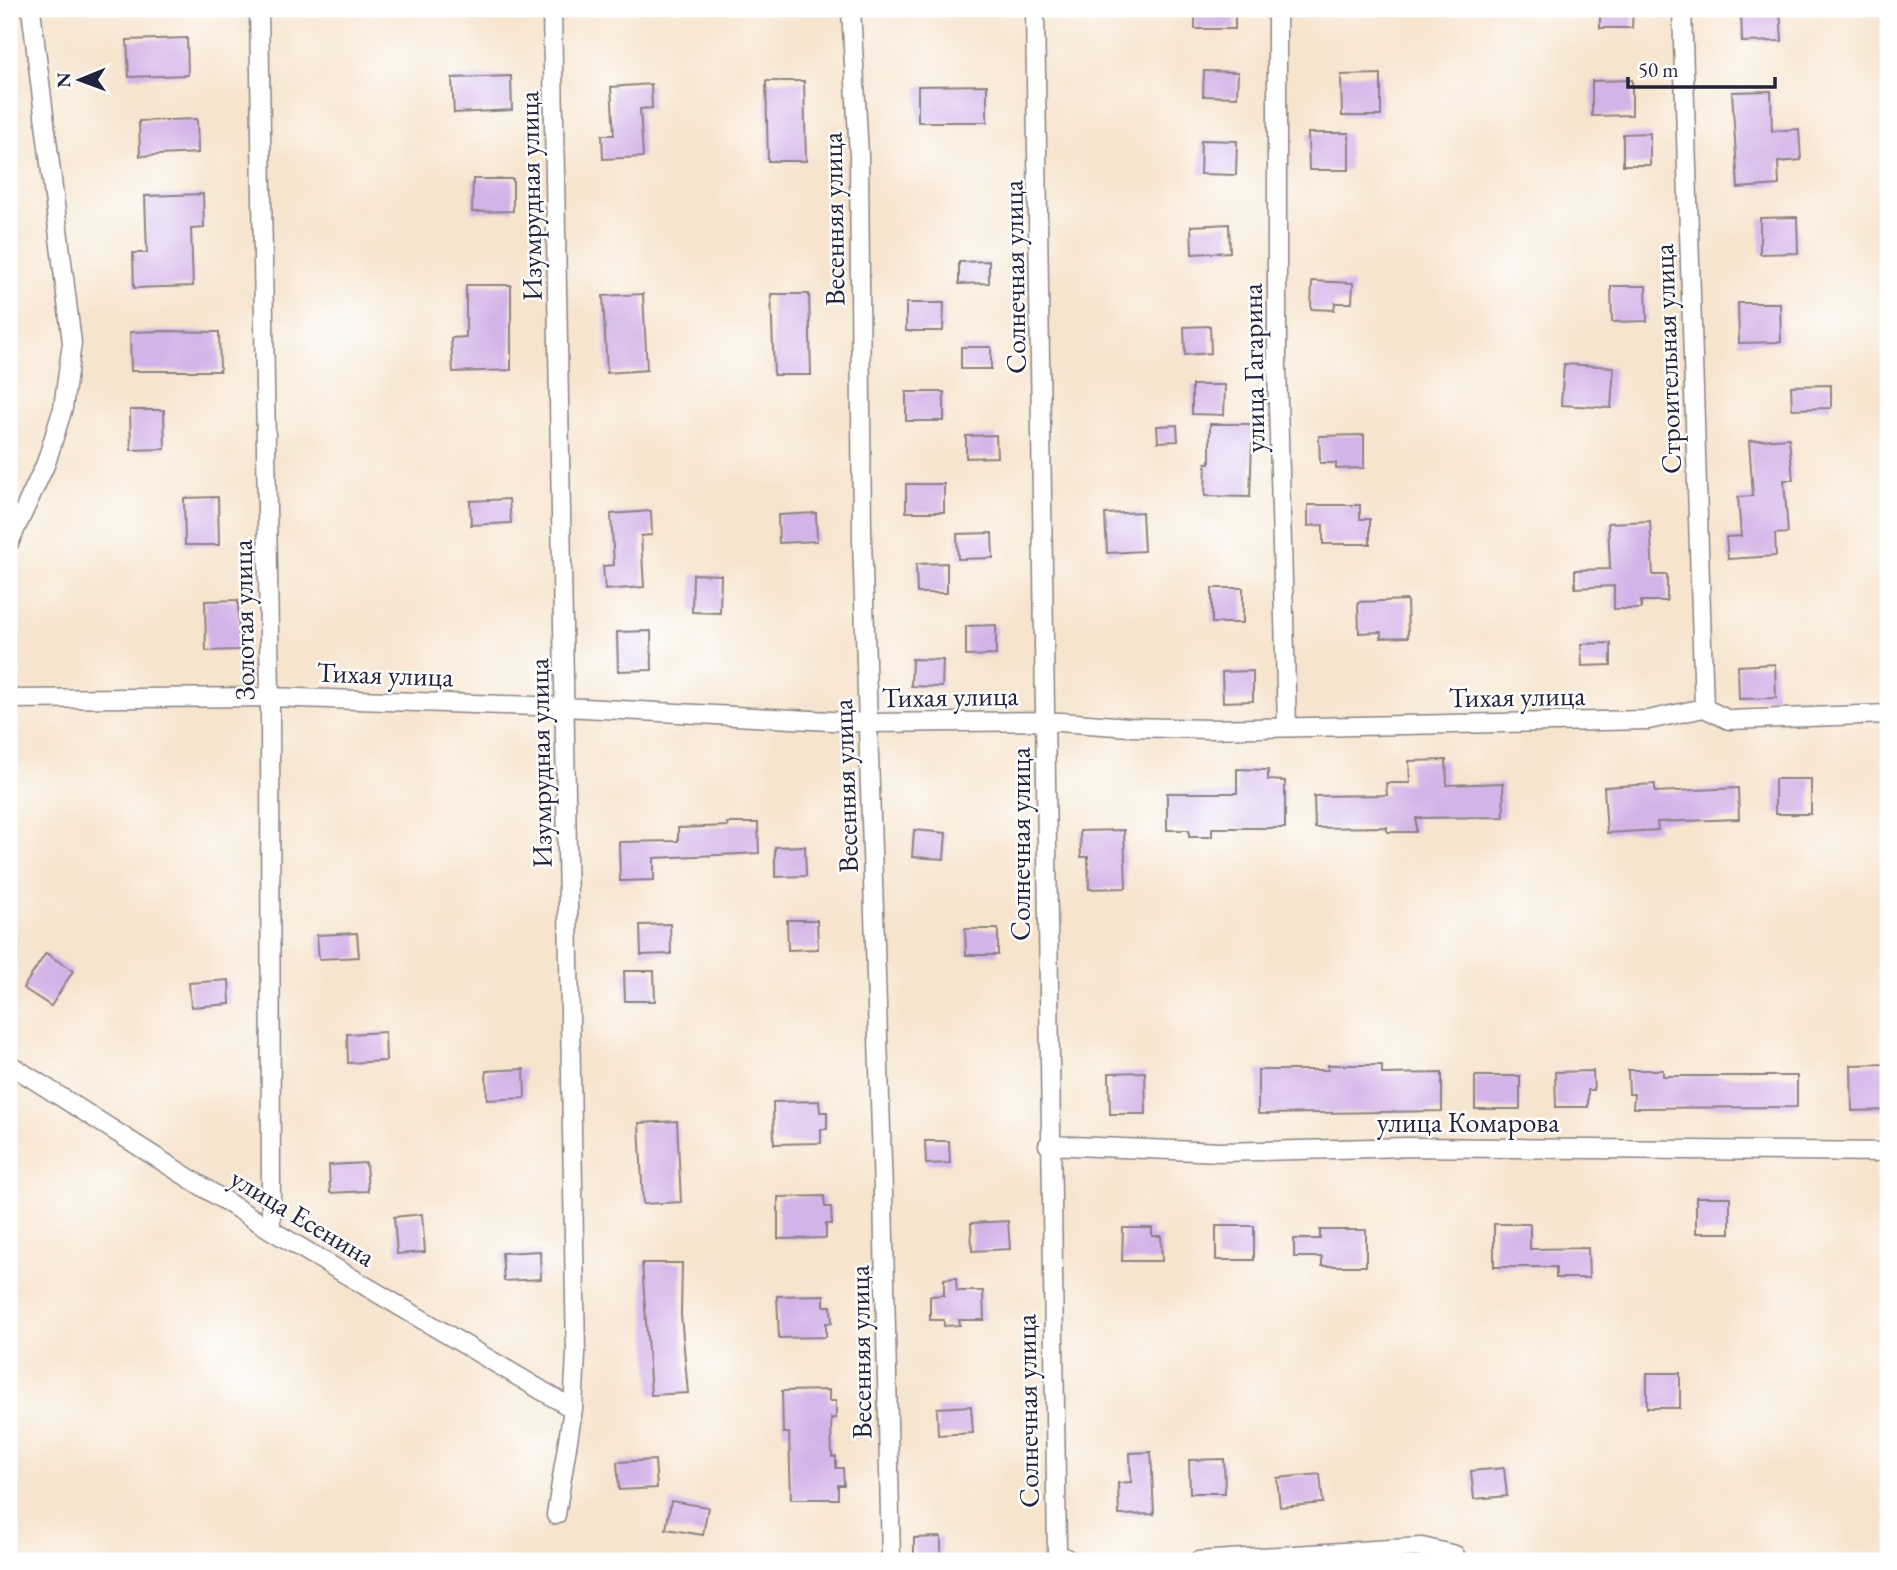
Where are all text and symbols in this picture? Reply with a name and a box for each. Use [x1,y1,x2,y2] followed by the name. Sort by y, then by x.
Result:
[46,46,116,116] north arrow
[1628,46,1774,90] scale bar
[1638,56,1679,83] text: 50 m
[51,72,76,88] text: N
[510,90,550,301] street label: Изумрудная улица
[813,131,853,306] street label: Весенняя улица
[994,179,1034,374] street label: Солнечная улица
[1645,242,1689,475] street label: Строительная улица
[1234,282,1272,453] street label: улица Гагарина
[224,538,262,701] street label: Золотая улица
[316,654,455,694] street label: Тихая улица
[520,657,560,868] street label: Изумрудная улица
[881,677,1020,715] street label: Тихая улица
[1448,677,1587,715] street label: Тихая улица
[824,698,866,874] street label: Весенняя улица
[1002,746,1038,941] street label: Солнечная улица
[1377,1104,1560,1140] street label: улица Комарова
[224,1160,383,1275] street label: улица Есенина
[840,1264,880,1439] street label: Весенняя улица
[1007,1313,1047,1508] street label: Солнечная улица

